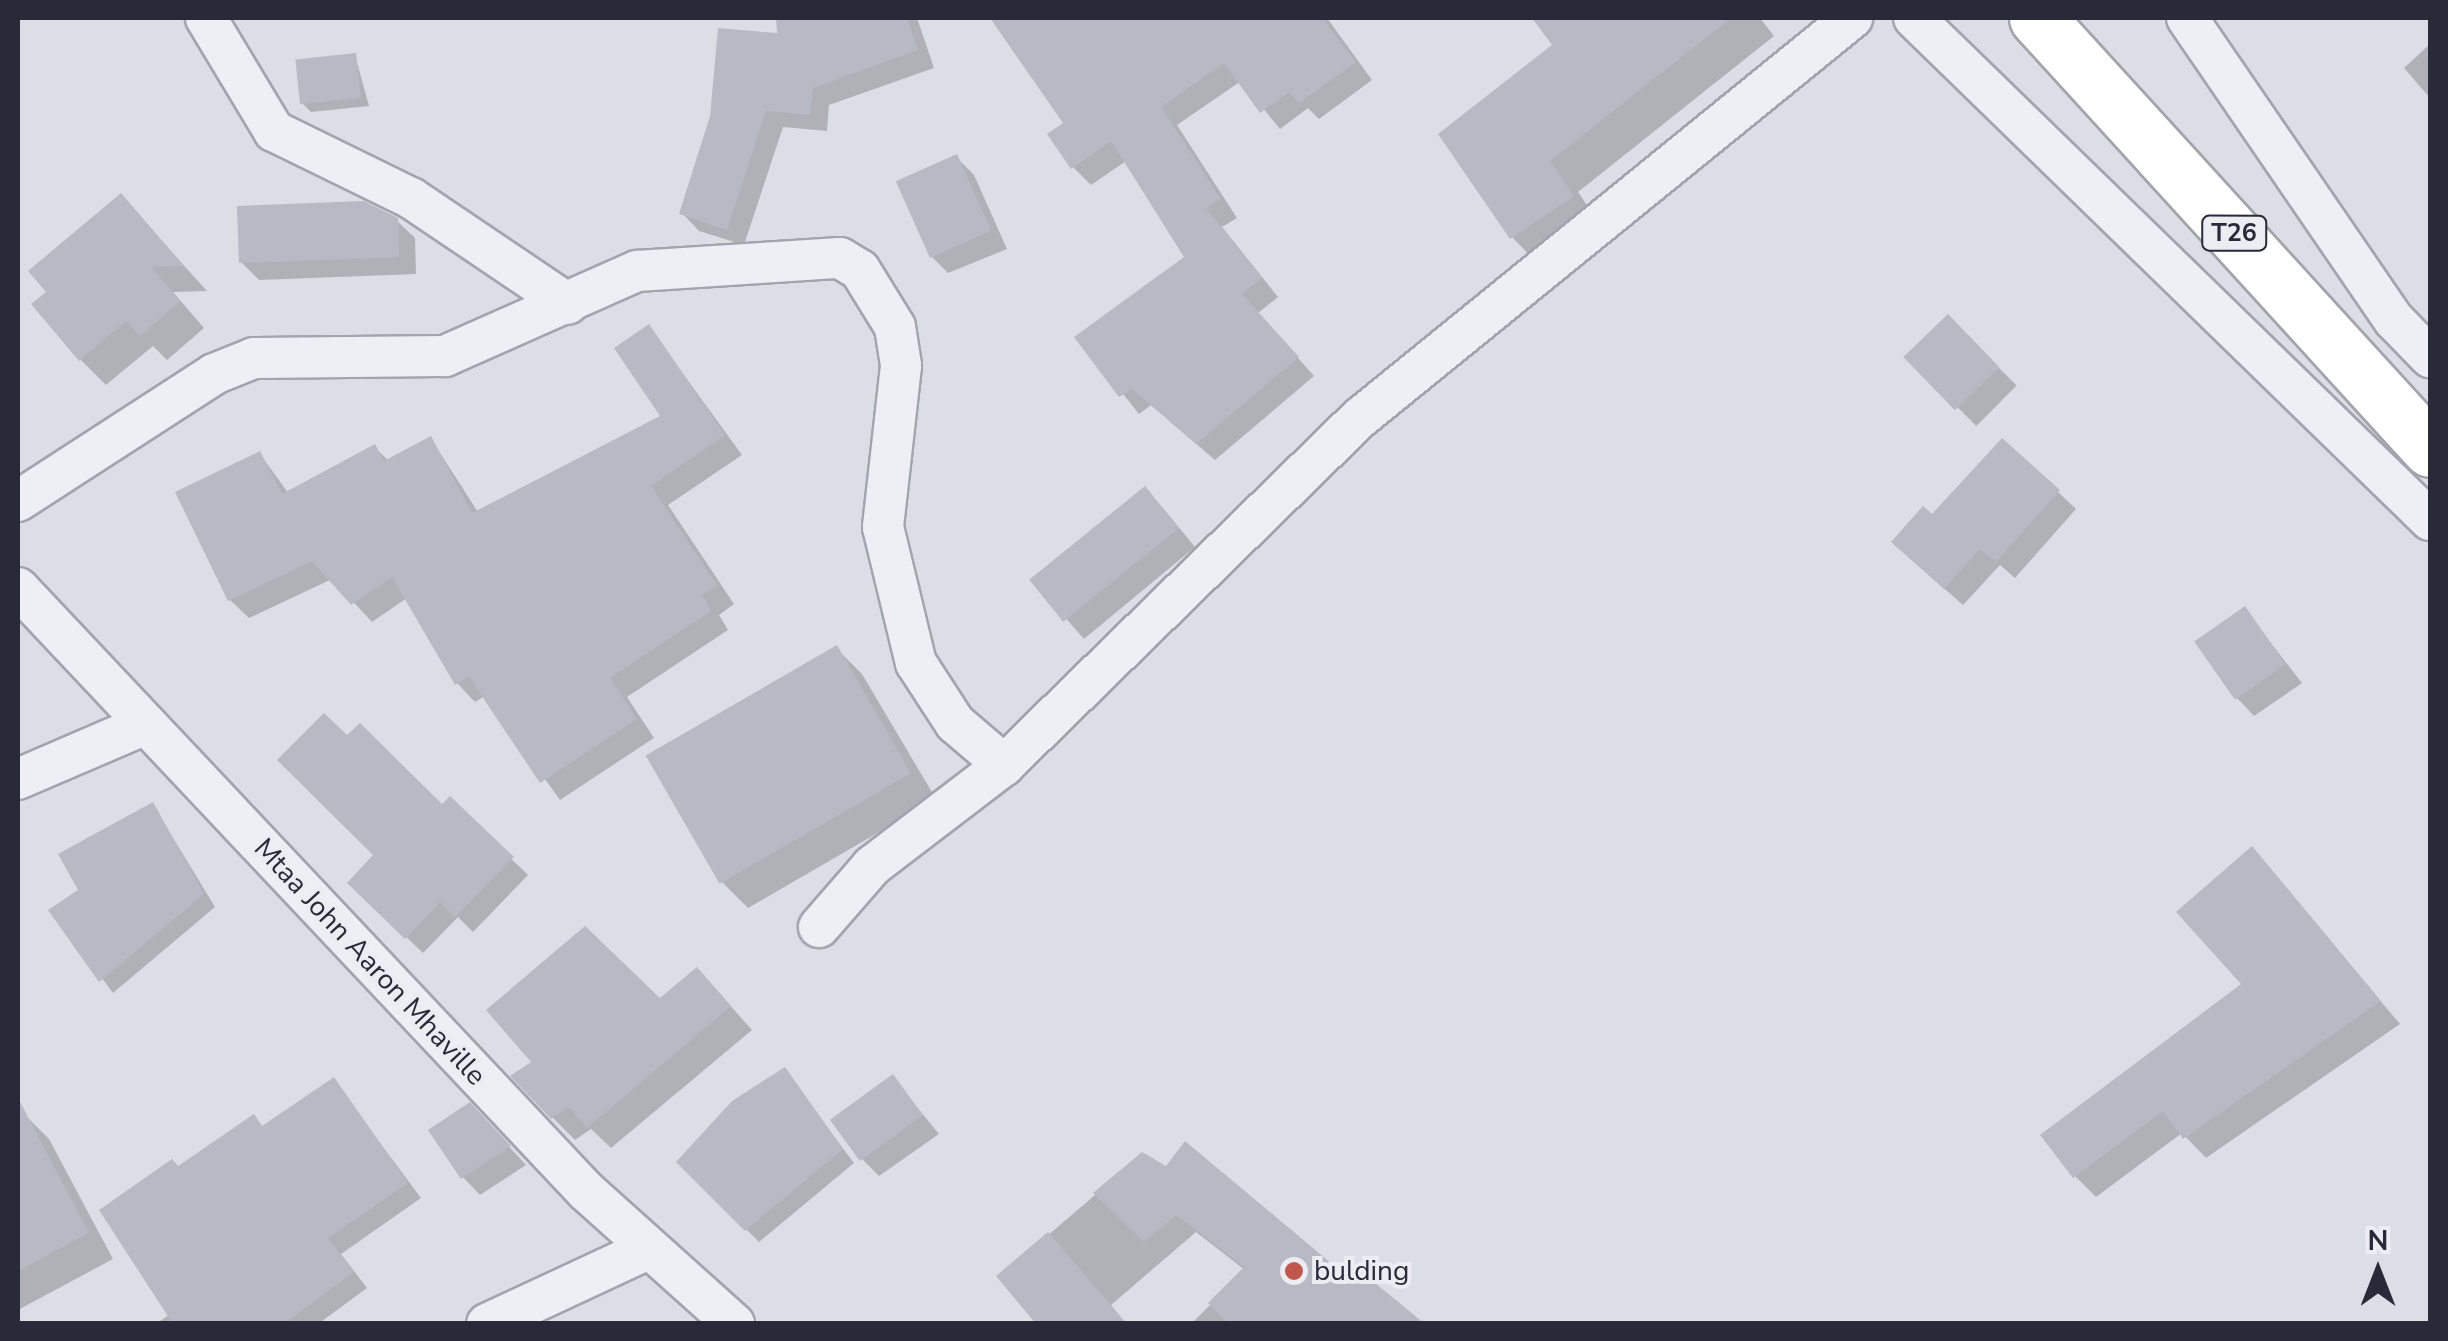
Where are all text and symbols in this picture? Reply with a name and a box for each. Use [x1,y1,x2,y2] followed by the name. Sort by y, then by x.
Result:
[2199,213,2269,253] road number: T26
[247,832,493,1092] street label: Mtaa John Aaron Mhaville
[2328,1221,2428,1321] north arrow
[2368,1222,2388,1260] text: N
[1314,1254,1409,1288] place label: bulding
[1283,1260,1305,1282] marker: bulding

